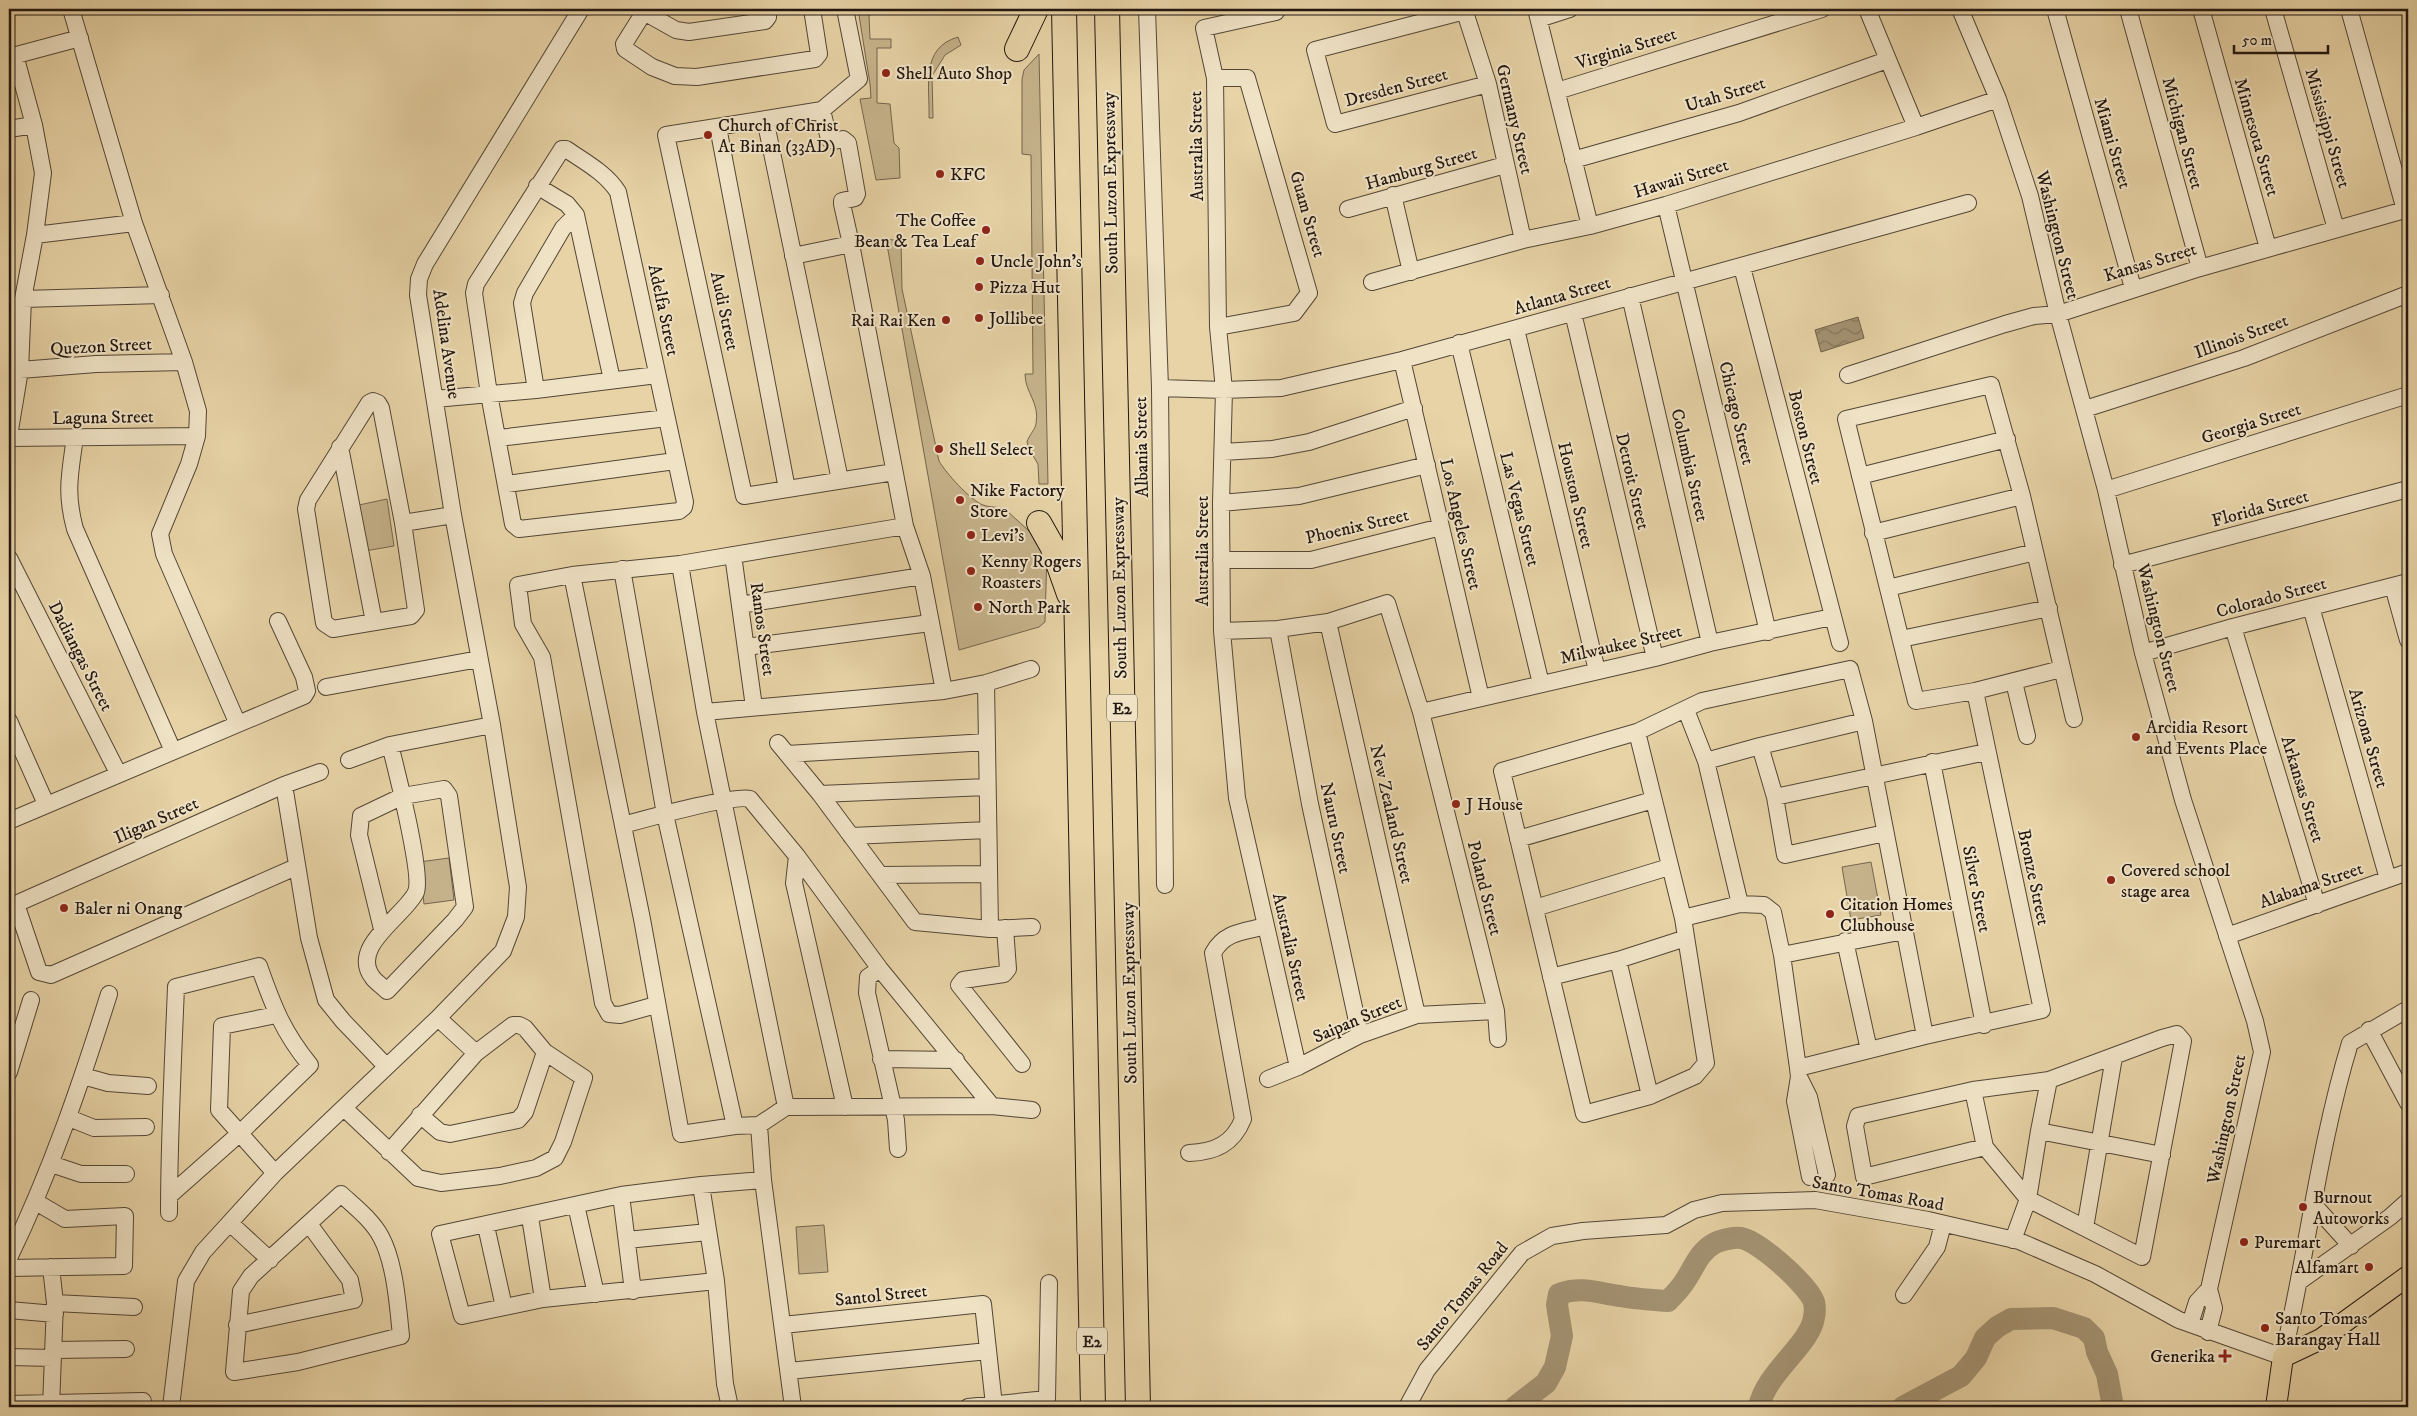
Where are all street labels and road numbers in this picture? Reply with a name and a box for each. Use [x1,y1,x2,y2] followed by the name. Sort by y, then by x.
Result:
[1572,23,1680,75] street label: Virginia Street
[1491,62,1537,177] street label: Germany Street
[1342,64,1450,112] street label: Dresden Street
[2299,66,2355,191] street label: Mississippi Street
[1682,72,1768,118] street label: Utah Street
[2157,75,2208,192] street label: Michigan Street
[2229,76,2283,199] street label: Minnesota Street
[1185,90,1209,201] street label: Australia Street
[1098,91,1124,274] street label: South Luzon Expressway
[2089,95,2136,191] street label: Miami Street
[1363,142,1480,195] street label: Hamburg Street
[1631,154,1731,204] street label: Hawaii Street
[2030,168,2084,302] street label: Washington Street
[1284,169,1330,260] street label: Guam Street
[2101,238,2200,287] street label: Kansas Street
[643,262,684,358] street label: Adelfa Street
[705,270,743,353] street label: Audi Street
[1511,272,1613,320] street label: Atlanta Street
[427,288,465,401] street label: Adelina Avenue
[2192,310,2291,364] street label: Illinois Street
[50,333,153,361] street label: Quezon Street
[1713,359,1759,467] street label: Chicago Street
[1783,388,1827,487] street label: Boston Street
[1130,396,1154,498] street label: Albania Street
[2199,398,2304,450] street label: Georgia Street
[52,406,154,430] street label: Laguna Street
[1665,407,1713,524] street label: Columbia Street
[1610,431,1654,532] street label: Detroit Street
[1552,440,1598,551] street label: Houston Street
[1494,450,1544,569] street label: Las Vegas Street
[1434,457,1486,592] street label: Los Angeles Street
[2209,485,2311,532] street label: Florida Street
[1107,496,1133,679] street label: South Luzon Expressway
[1192,496,1214,606] street label: Australia Street
[1303,504,1411,550] street label: Phoenix Street
[2131,561,2185,695] street label: Washington Street
[2214,573,2329,623] street label: Colorado Street
[745,581,779,678] street label: Ramos Street
[43,598,117,715] street label: Dadiangas Street
[1558,620,1684,670] street label: Milwaukee Street
[2343,686,2393,791] street label: Arizona Street
[1107,694,1137,721] road number: E2
[2275,733,2329,845] street label: Arkansas Street
[1364,743,1418,886] street label: New Zealand Street
[1315,781,1355,876] street label: Nauru Street
[111,793,202,849] street label: Iligan Street
[2012,827,2054,928] street label: Bronze Street
[1462,839,1506,938] street label: Poland Street
[1957,844,1995,935] street label: Silver Street
[2257,858,2366,914] street label: Alabama Street
[1267,891,1313,1004] street label: Australia Street
[1117,901,1143,1084] street label: South Luzon Expressway
[1310,991,1405,1048] street label: Saipan Street
[2202,1052,2251,1187] street label: Washington Street
[1810,1172,1946,1216] street label: Santo Tomas Road
[1412,1238,1513,1355] street label: Santo Tomas Road
[834,1280,929,1312] street label: Santol Street
[1077,1328,1107,1354] road number: E2

